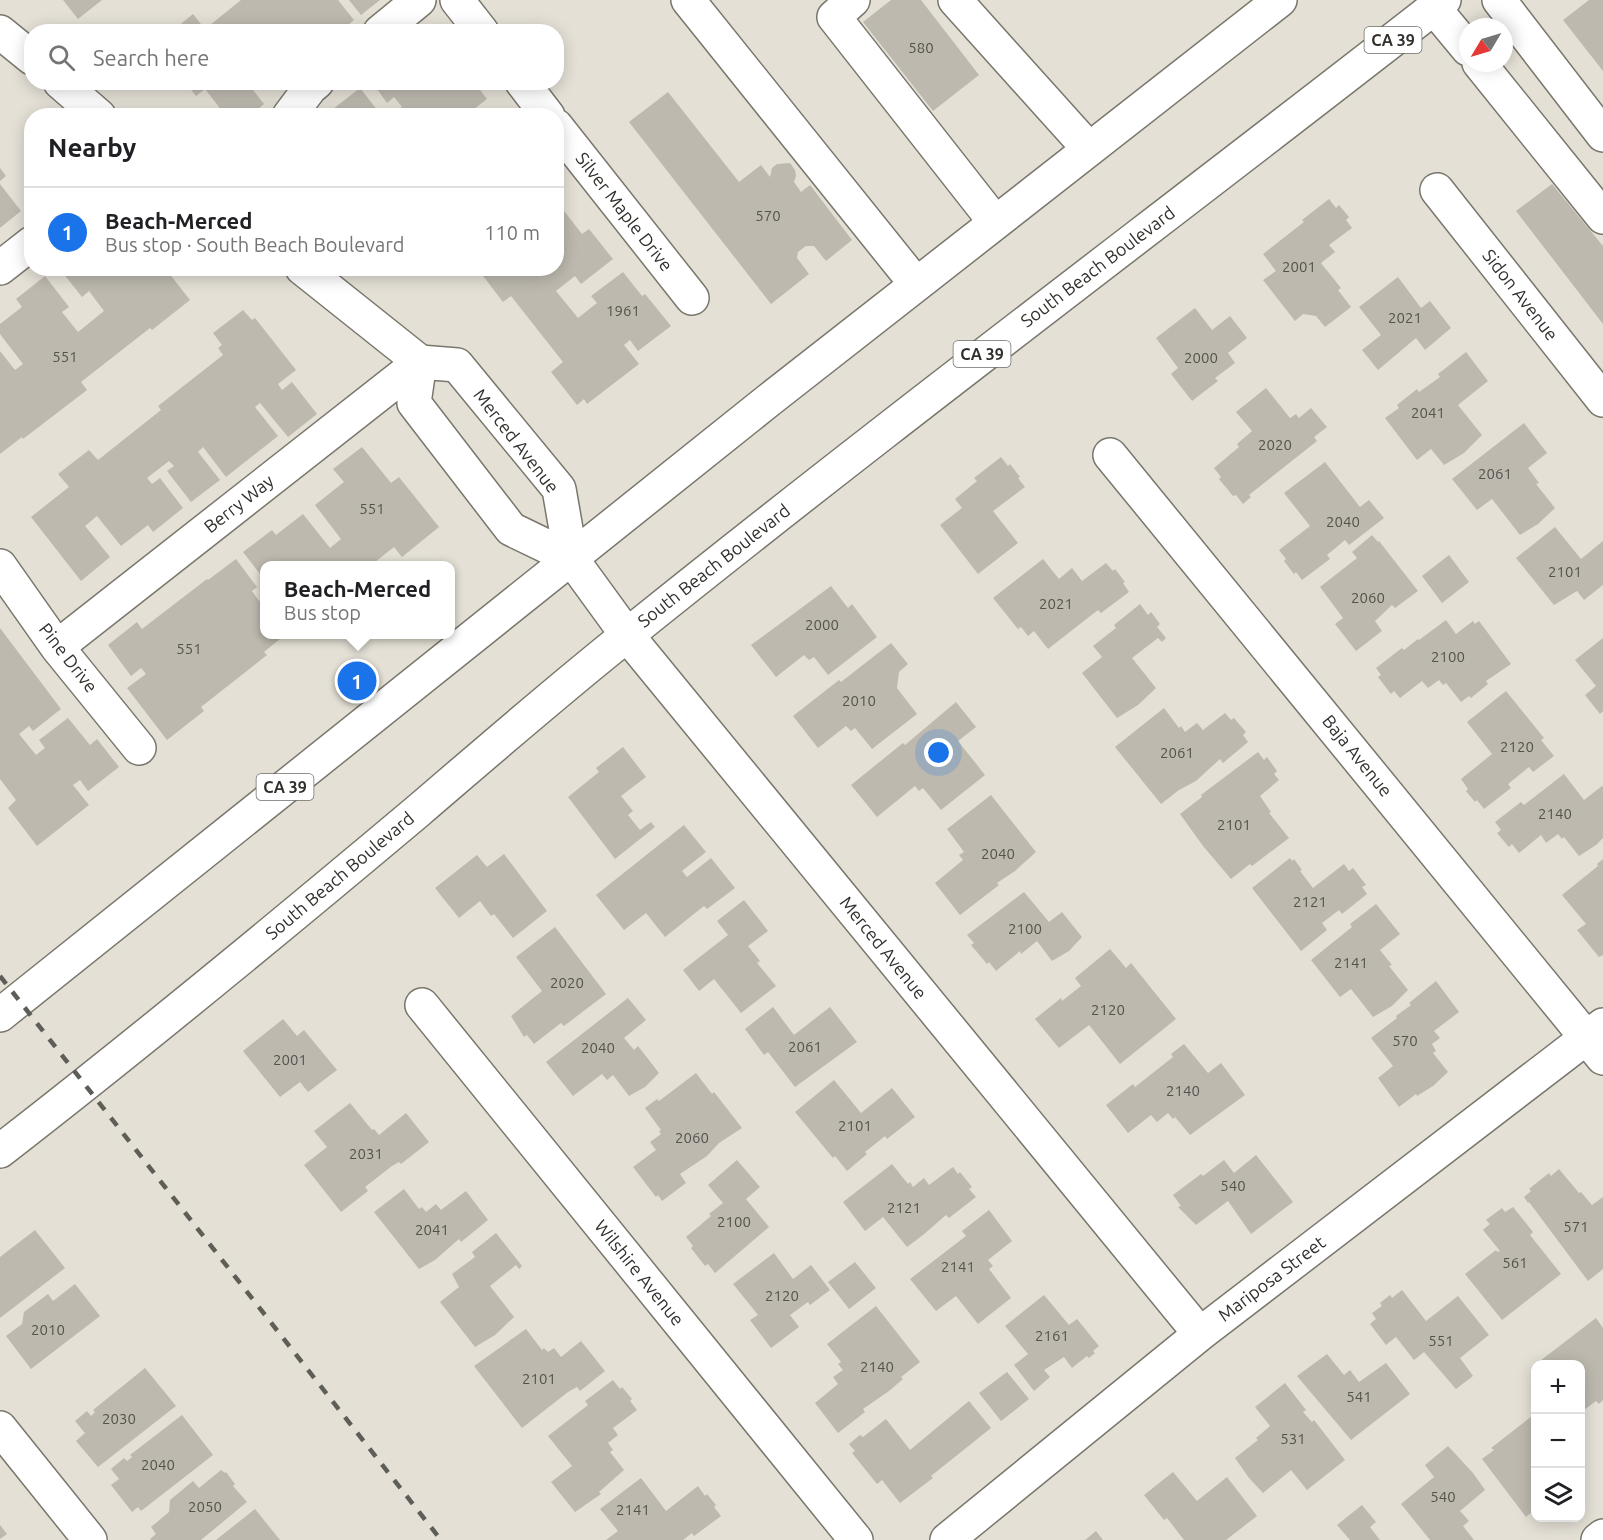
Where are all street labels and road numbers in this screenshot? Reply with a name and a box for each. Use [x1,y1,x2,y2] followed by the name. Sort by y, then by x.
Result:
[1364,27,1422,53] road number: CA 39
[572,148,677,275] street label: Silver Maple Drive
[1017,202,1178,331] street label: South Beach Boulevard
[1479,245,1563,344] street label: Sidon Avenue
[954,341,1010,367] road number: CA 39
[470,385,563,496] street label: Merced Avenue
[200,470,277,536] street label: Berry Way
[633,500,793,631] street label: South Beach Boulevard
[36,619,102,696] street label: Pine Drive
[1319,711,1397,800] street label: Baja Avenue
[256,774,314,800] road number: CA 39
[261,807,418,943] street label: South Beach Boulevard
[836,892,931,1003] street label: Merced Avenue
[591,1216,688,1329] street label: Wilshire Avenue
[1214,1232,1329,1325] street label: Mariposa Street

